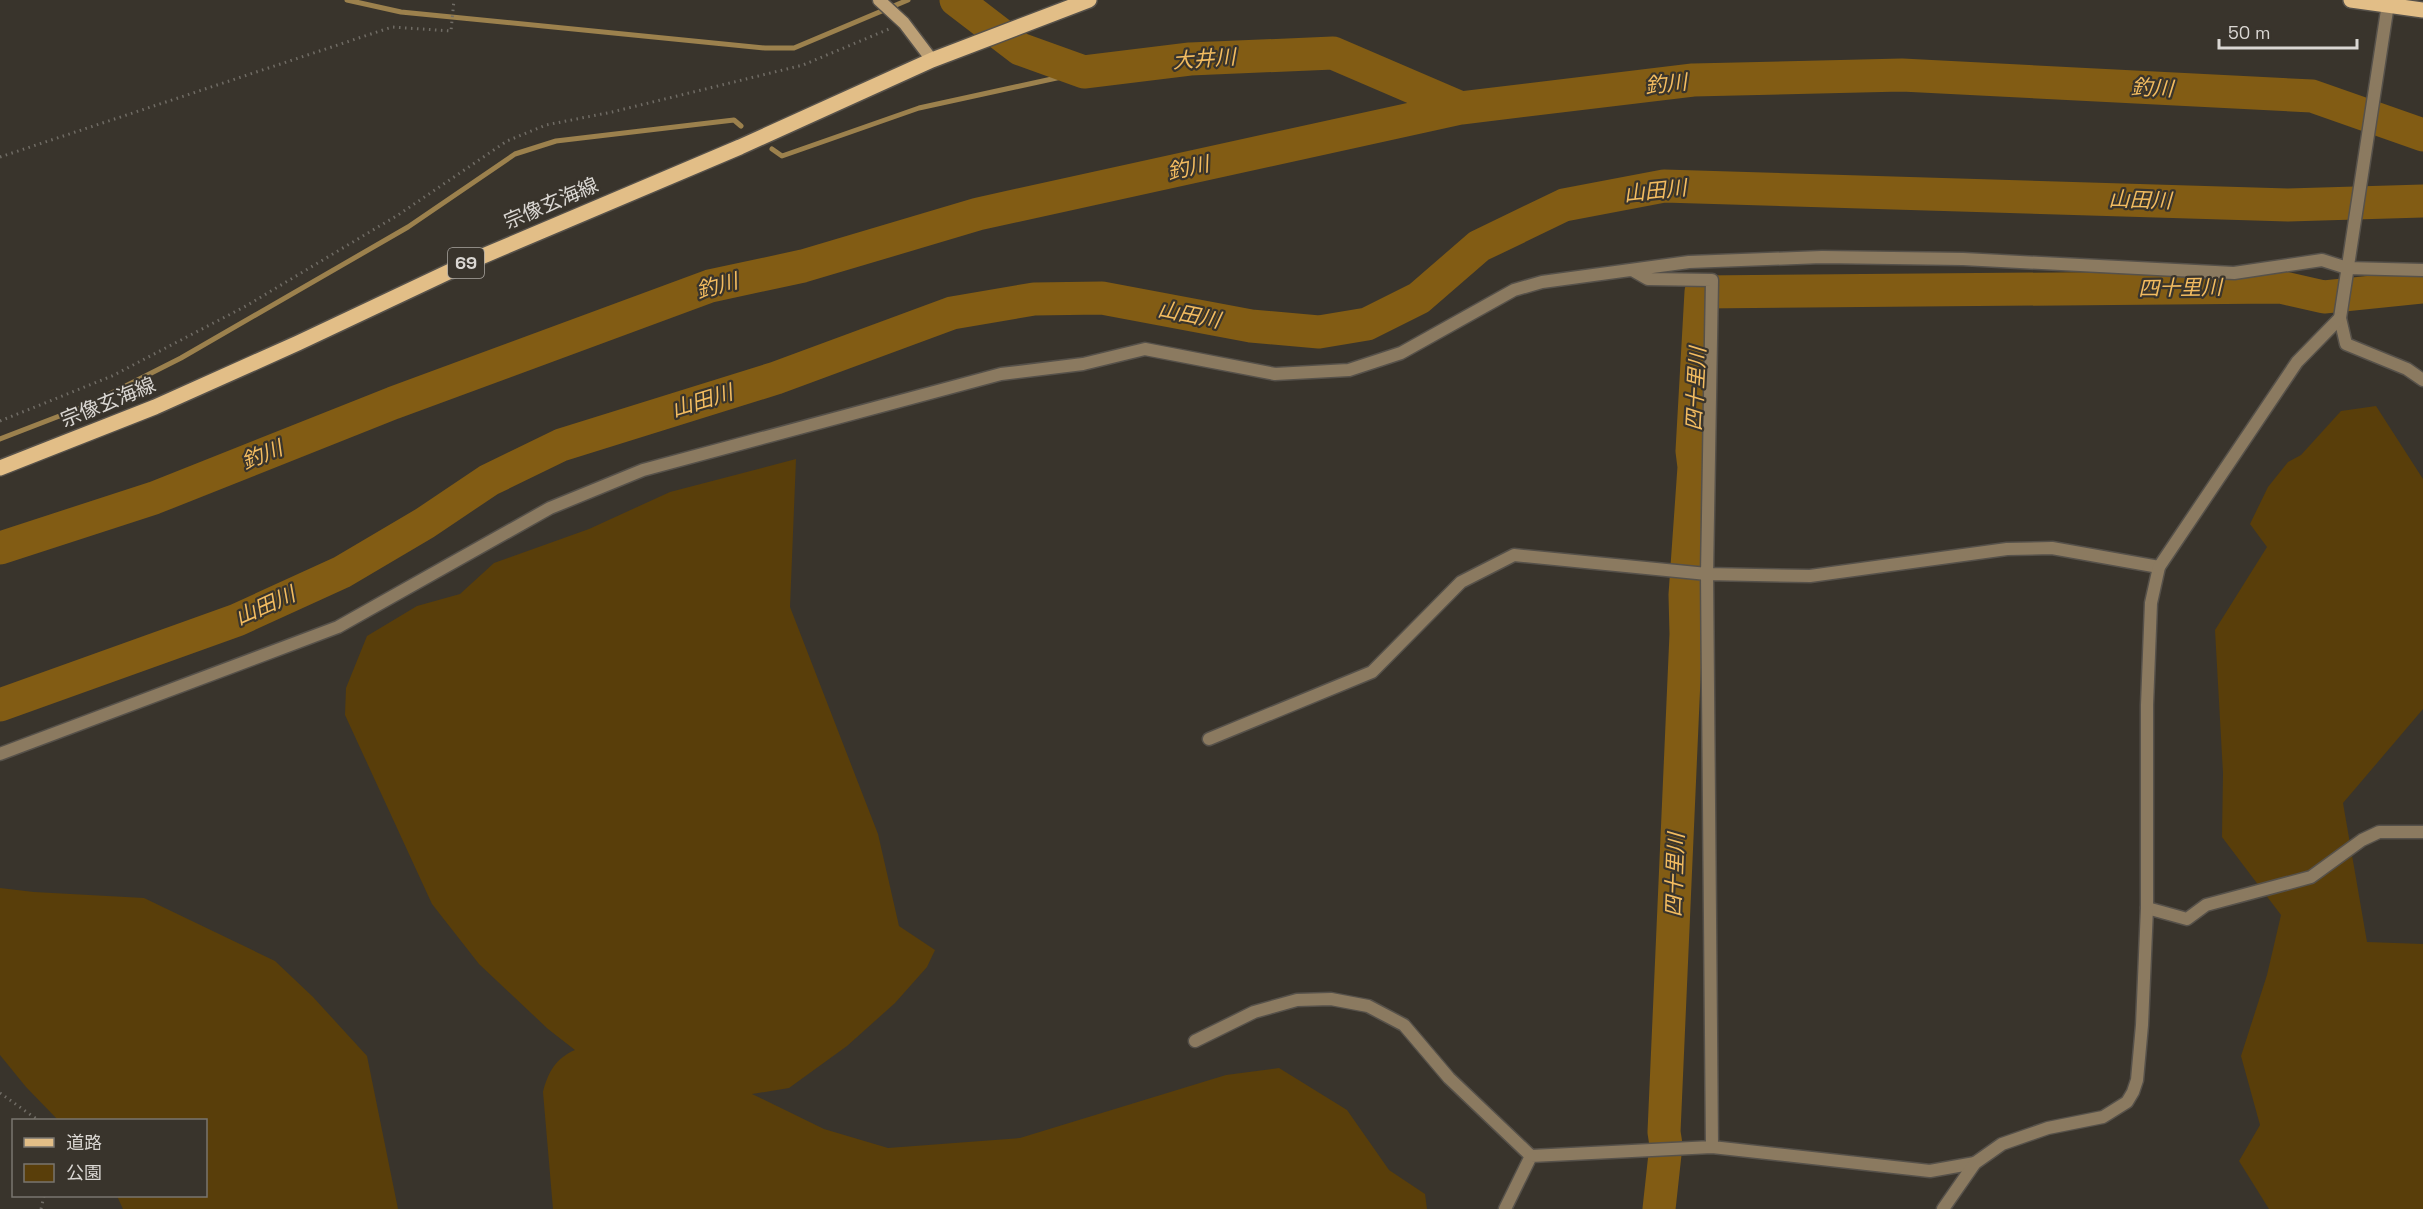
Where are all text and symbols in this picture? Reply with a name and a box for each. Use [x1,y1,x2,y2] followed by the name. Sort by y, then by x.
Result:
[2219,12,2357,50] scale bar
[2228,21,2270,44] text: 50 m
[1172,43,1238,74] water label: 大井川
[1644,68,1690,99] water label: 釣川
[2130,73,2176,102] water label: 釣川
[1165,150,1213,185] water label: 釣川
[500,171,602,235] street label: 宗像玄海線
[1622,174,1690,207] water label: 山田川
[2108,185,2174,214] water label: 山田川
[448,248,484,278] road number: 69
[693,267,743,304] water label: 釣川
[2138,273,2224,302] water label: 四十里川
[1156,295,1225,334] water label: 山田川
[1680,344,1711,432] water label: 四十里川
[57,371,159,433] street label: 宗像玄海線
[668,378,738,423] water label: 山田川
[237,433,288,475] water label: 釣川
[231,580,301,631] water label: 山田川
[1660,831,1690,917] water label: 四十里川
[12,1119,207,1197] legend
[66,1131,102,1154] text: 道路
[66,1161,102,1184] text: 公園

